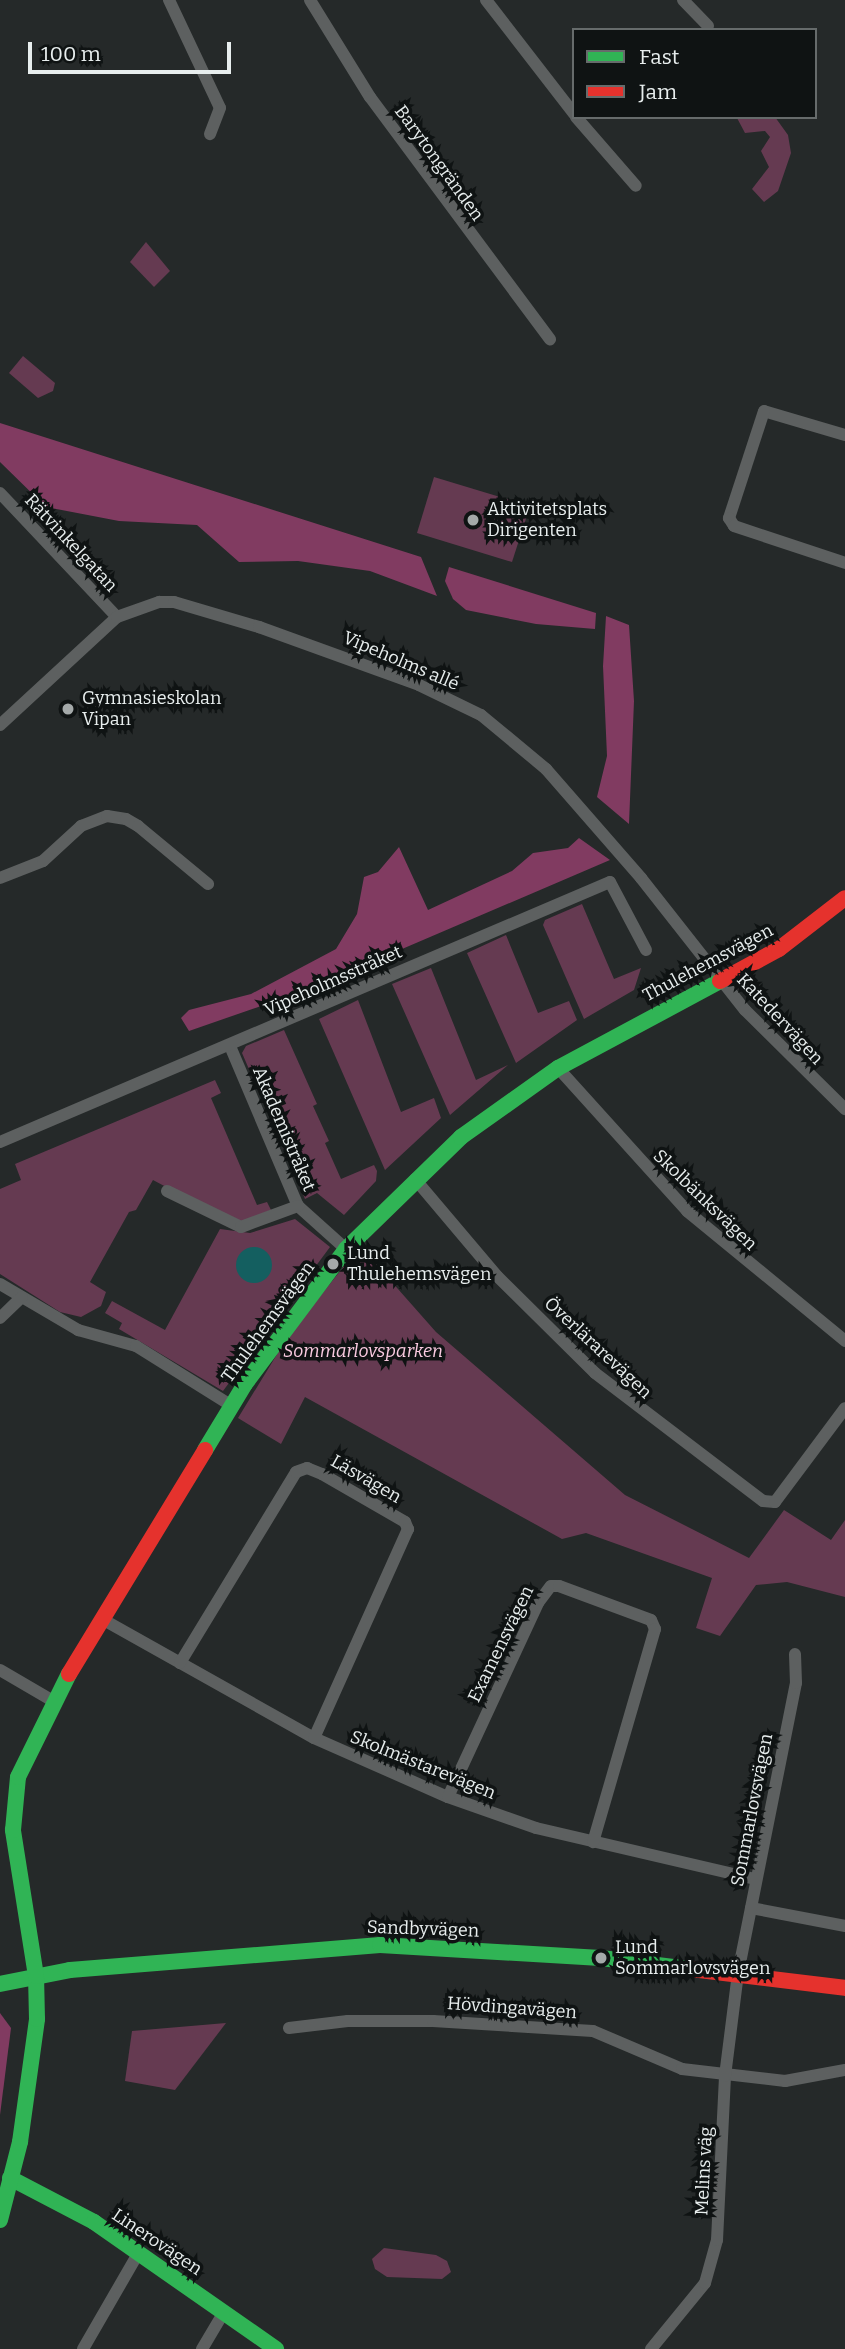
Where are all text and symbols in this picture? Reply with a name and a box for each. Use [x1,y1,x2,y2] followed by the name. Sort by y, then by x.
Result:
[32,28,234,72] scale bar
[572,28,817,119] legend
[41,41,101,67] text: 100 m
[639,44,679,70] text: Fast
[639,79,677,105] text: Jam
[390,101,488,225] street label: Barytongränden
[20,490,122,596] street label: Rätvinkelgatan
[487,499,607,542] place label: Aktivitetsplats Dirigenten
[465,512,481,528] marker: Aktivitetsplats Dirigenten
[340,627,462,695] street label: Vipeholms allé
[82,688,221,730] place label: Gymnasieskolan Vipan
[60,701,76,717] marker: Gymnasieskolan Vipan
[639,920,777,1006] street label: Thulehemsvägen
[261,941,405,1021] street label: Vipeholmsstråket
[732,969,828,1069] street label: Katedervägen
[248,1063,320,1195] street label: Akademistråket
[649,1145,761,1255] street label: Skolbänksvägen
[347,1243,491,1286] place label: Lund Thulehemsvägen
[325,1256,341,1272] marker: Lund Thulehemsvägen
[217,1257,319,1387] street label: Thulehemsvägen
[540,1293,656,1403] street label: Överlärarevägen
[283,1340,443,1362] park label: Sommarlovsparken
[327,1450,405,1508] street label: Läsvägen
[464,1582,538,1706] street label: Examensvägen
[347,1726,499,1804] street label: Skolmästarevägen
[727,1732,777,1888] street label: Sommarlovsvägen
[367,1916,479,1942] street label: Sandbyvägen
[615,1937,770,1980] place label: Lund Sommarlovsvägen
[593,1950,609,1966] marker: Lund Sommarlovsvägen
[446,1993,578,2023] street label: Hövdingavägen
[691,2126,717,2216] street label: Melins väg
[108,2204,206,2280] street label: Linerovägen

